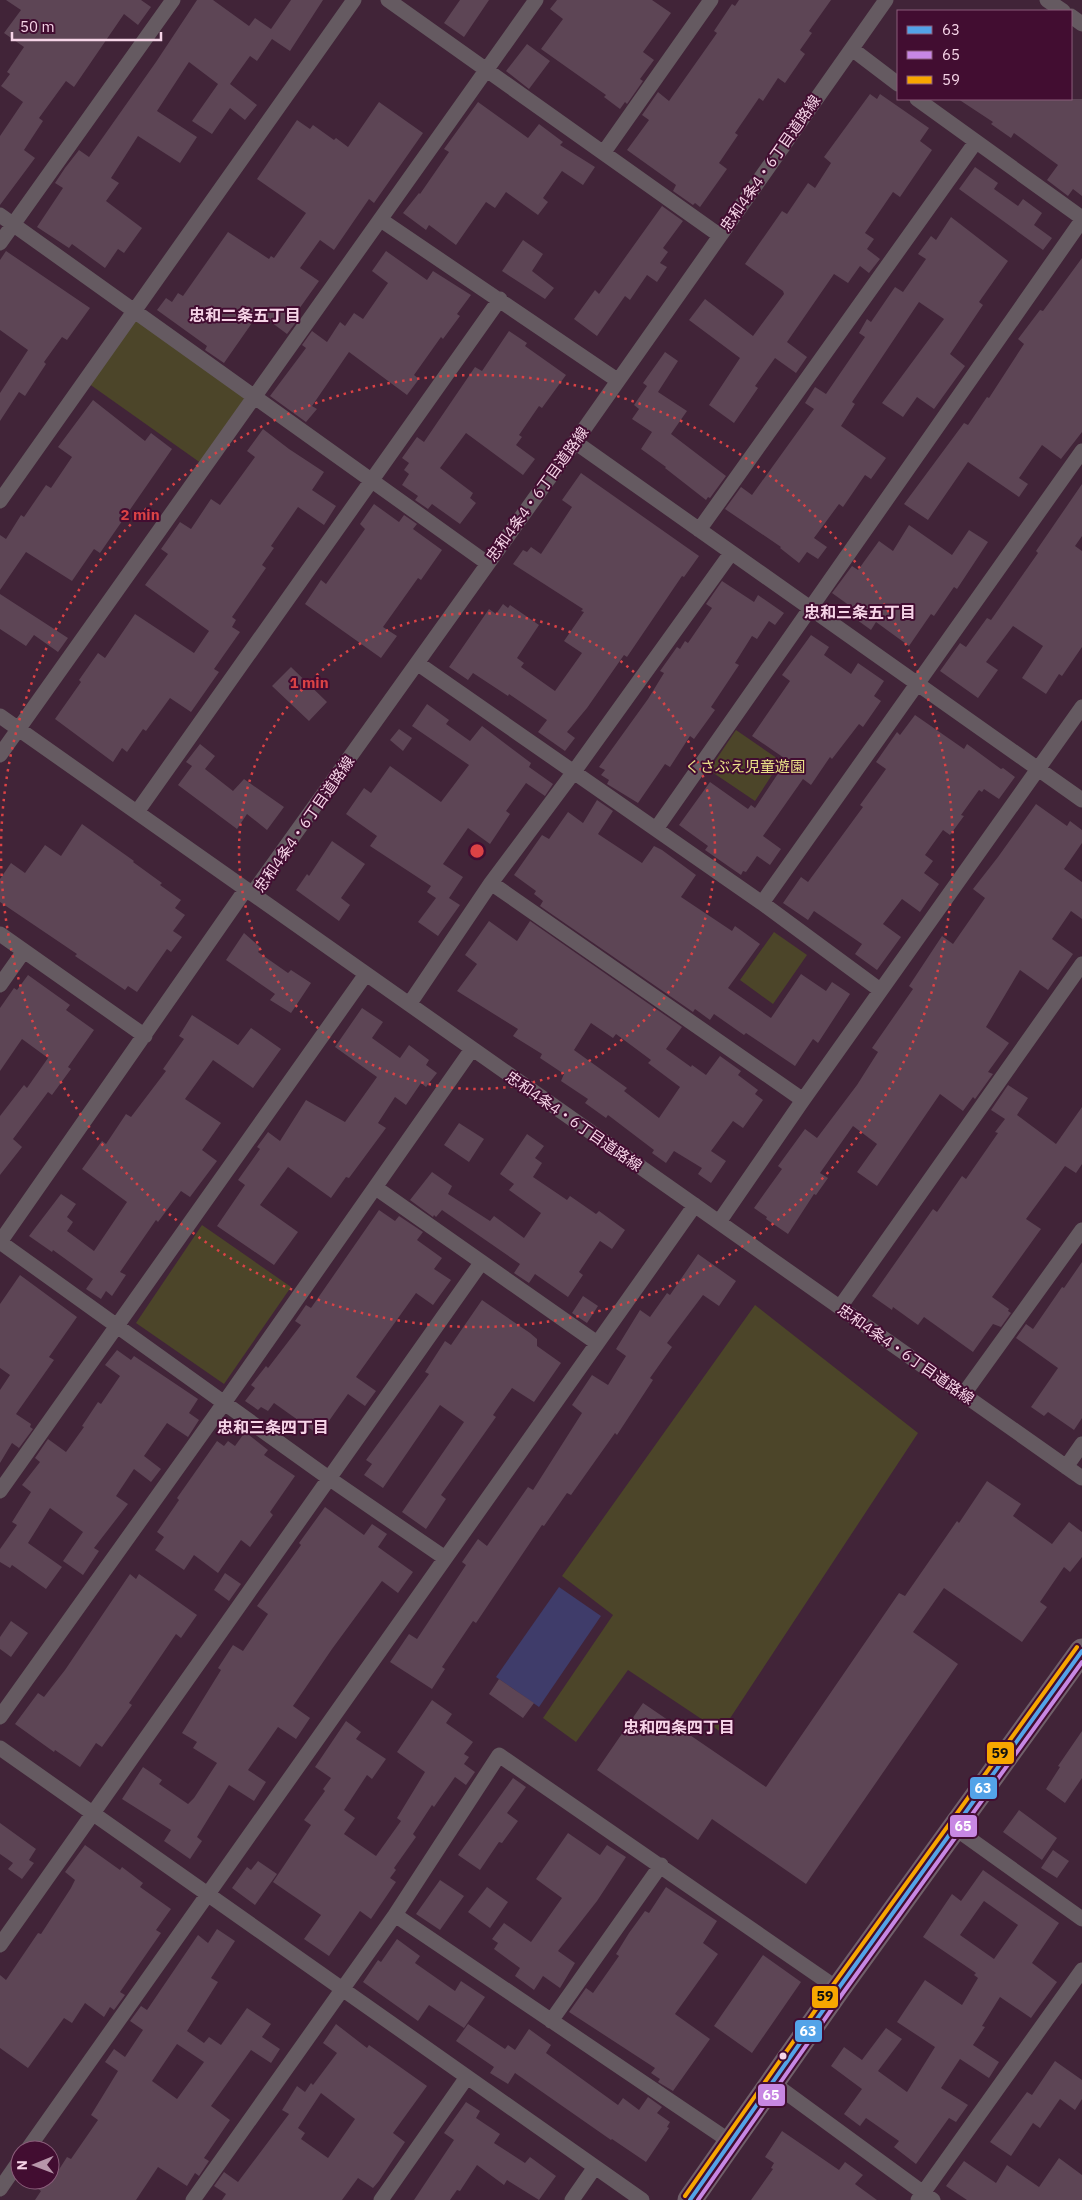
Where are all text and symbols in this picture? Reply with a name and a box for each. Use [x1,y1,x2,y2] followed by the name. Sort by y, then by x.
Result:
[12,10,161,42] scale bar
[897,10,1072,100] legend
[20,17,55,36] text: 50 m
[942,20,960,39] text: 63
[942,45,960,64] text: 65
[942,70,960,89] text: 59
[716,91,824,235] street label: 忠和4条4・6丁目道路線
[189,305,301,325] district label: 忠和二条五丁目
[482,423,592,565] street label: 忠和4条4・6丁目道路線
[120,505,160,524] text: 2 min
[804,602,916,622] district label: 忠和三条五丁目
[289,673,329,692] text: 1 min
[250,752,358,896] street label: 忠和4条4・6丁目道路線
[685,757,805,776] park label: くさぶえ児童遊園
[468,842,486,860] centre of rings
[502,1067,646,1175] street label: 忠和4条4・6丁目道路線
[834,1300,978,1408] street label: 忠和4条4・6丁目道路線
[217,1417,329,1437] district label: 忠和三条四丁目
[623,1717,735,1737] district label: 忠和四条四丁目
[986,1741,1015,1765] line badge: 59
[992,1744,1008,1762] text: 59
[969,1776,998,1800] line badge: 63
[975,1779,991,1797] text: 63
[949,1814,978,1838] line badge: 65
[955,1817,971,1835] text: 65
[811,1985,839,2009] line badge: 59
[817,1987,833,2005] text: 59
[794,2019,823,2043] line badge: 63
[800,2022,816,2040] text: 63
[778,2051,788,2061] unlabelled marker
[757,2083,786,2107] line badge: 65
[763,2086,779,2104] text: 65
[10,2140,60,2190] north arrow
[13,2160,31,2170] text: N

